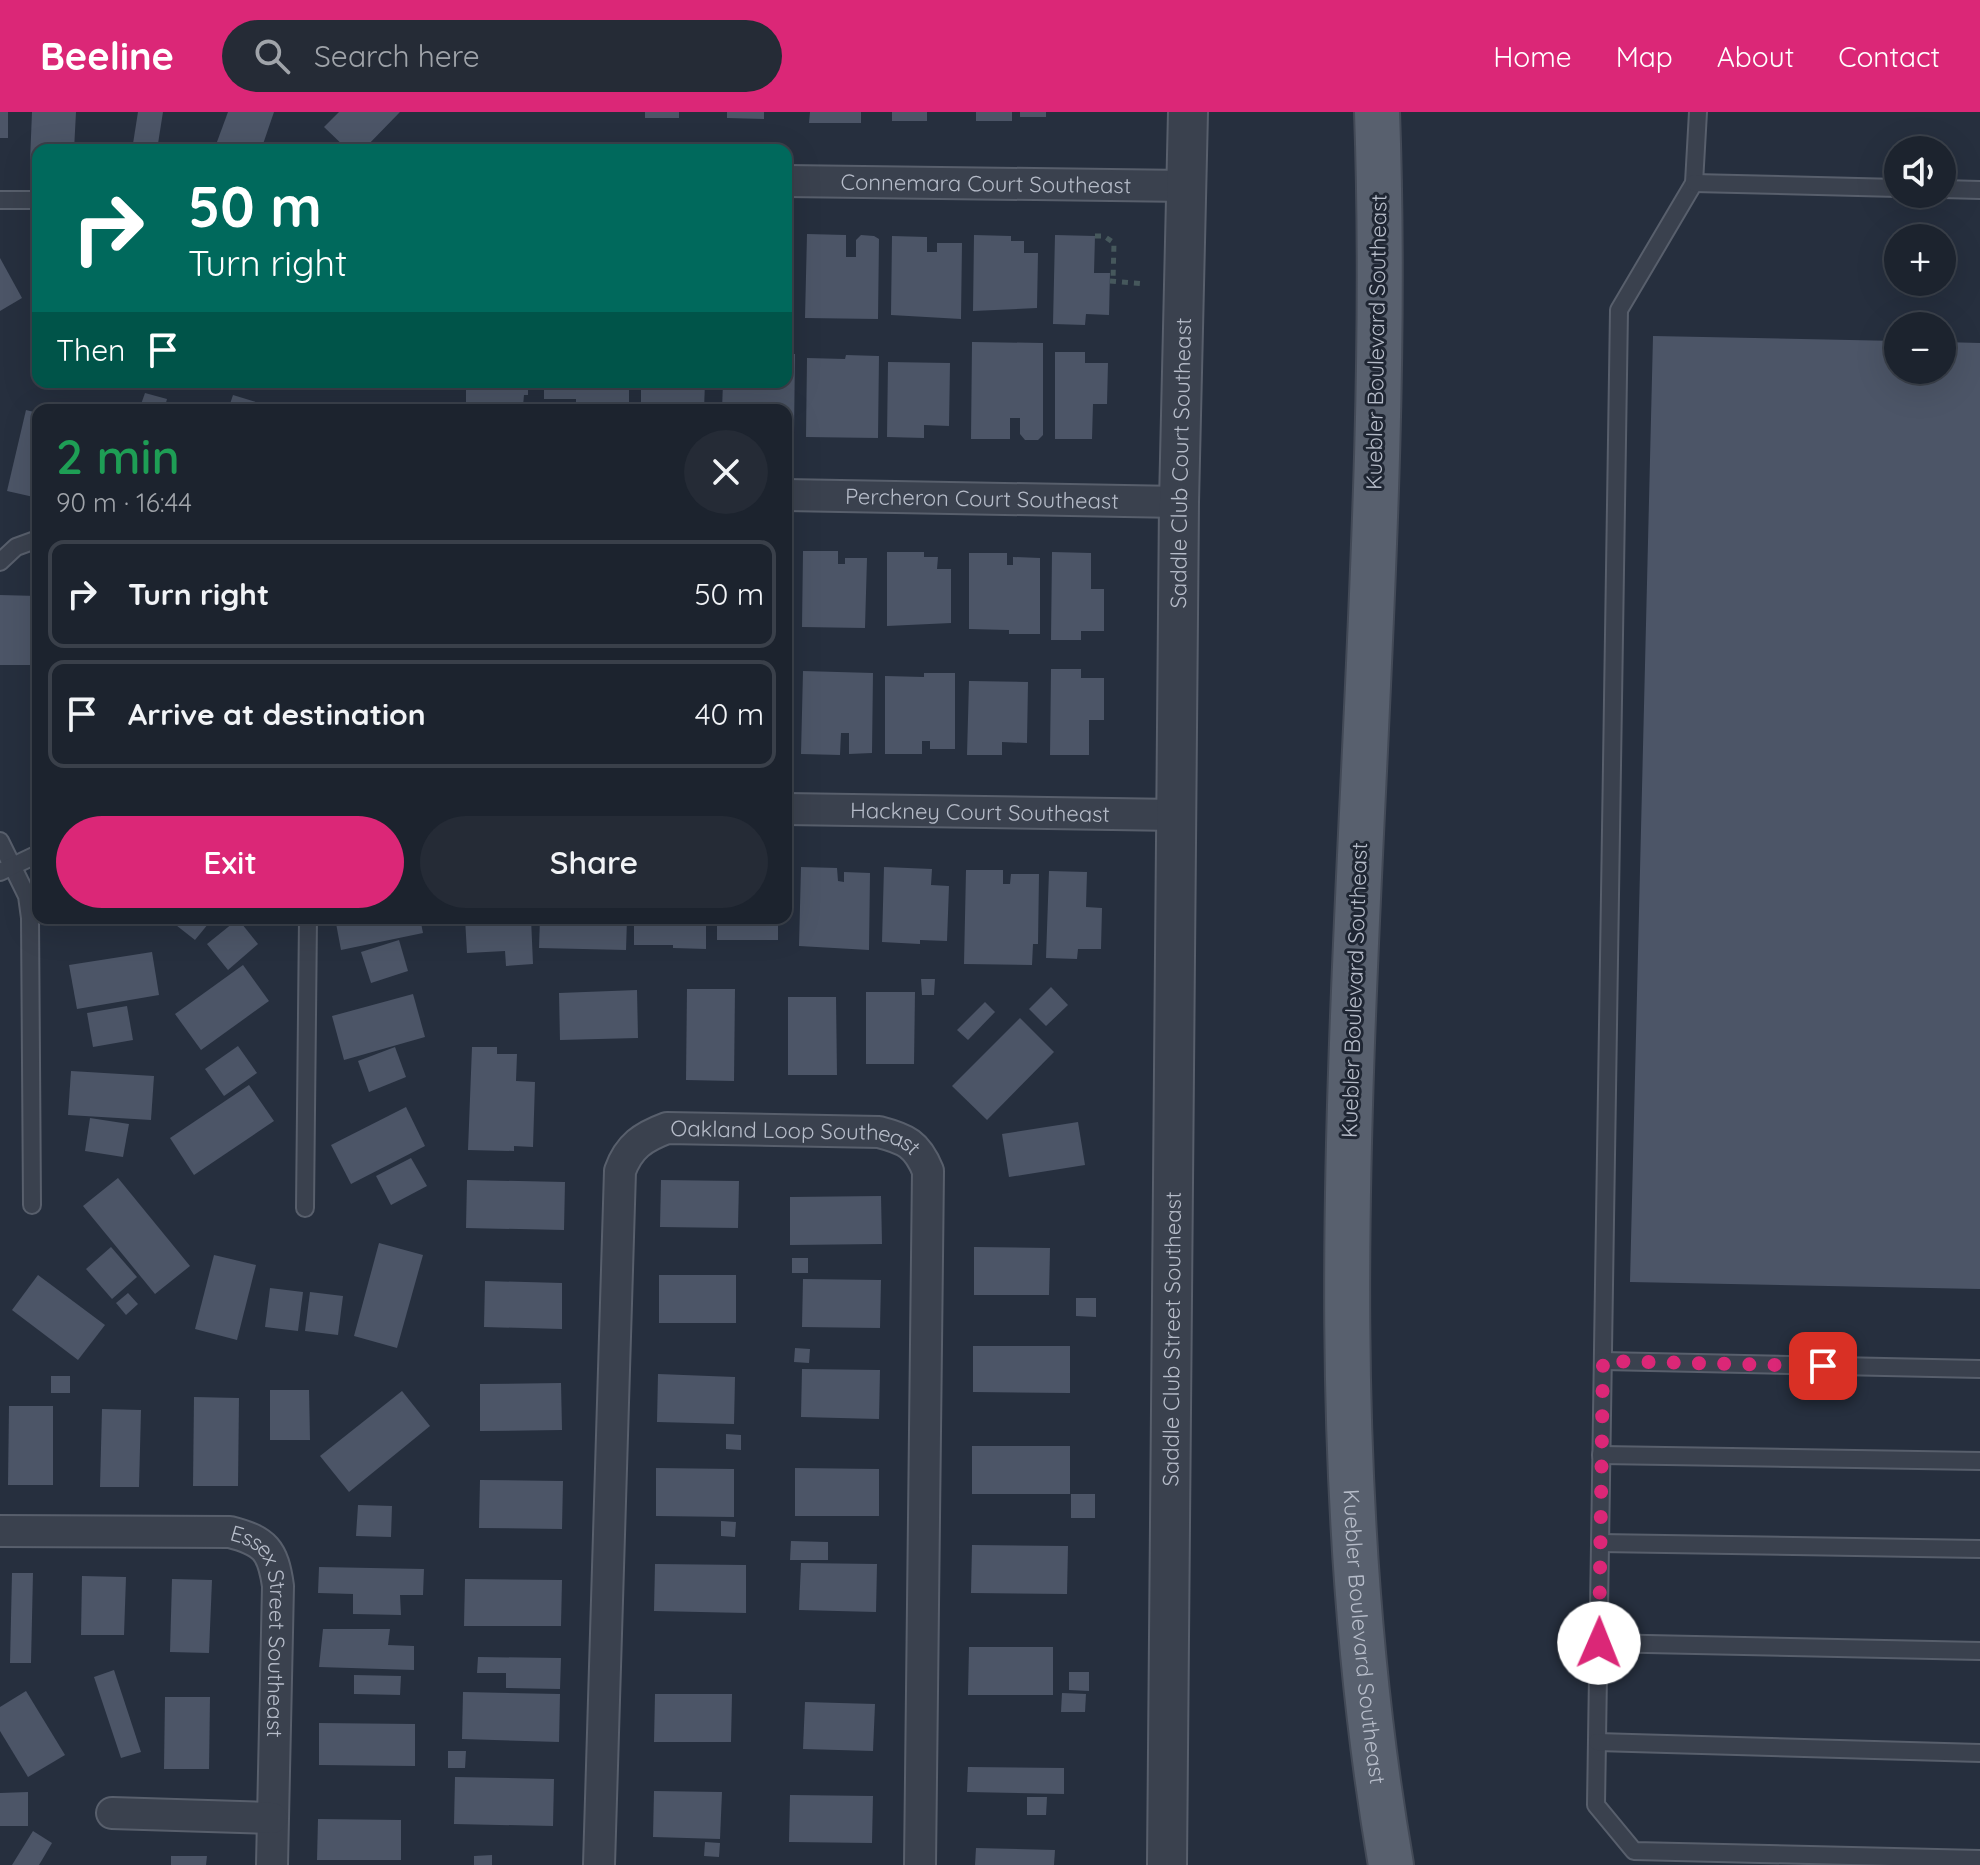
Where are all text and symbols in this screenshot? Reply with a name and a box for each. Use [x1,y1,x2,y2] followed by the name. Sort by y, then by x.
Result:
[222,20,782,92] search box
[40,32,174,80] text: Beeline
[250,34,294,78] icon: search
[314,37,480,75] text: Search here
[1493,39,1572,74] text: Home
[1616,39,1673,74] text: Map
[1717,39,1794,74] text: About
[1838,39,1940,74] text: Contact
[1884,136,1956,384] map controls
[1884,136,1956,208] button: sound
[841,168,1131,199] street label: Connemara Court Southeast
[188,171,322,241] text: 50 m
[56,176,160,280] icon: right
[1359,194,1393,490] street label: Kuebler Boulevard Southeast
[1884,224,1956,296] button: +
[188,240,347,285] text: Turn right
[1884,312,1956,384] button: −
[1164,317,1197,609] street label: Saddle Club Court Southeast
[141,328,185,372] icon: arrive
[56,331,125,369] text: Then
[56,426,180,486] text: 2 min
[684,430,768,514] button: close
[845,482,1119,515] street label: Percheron Court Southeast
[56,486,192,519] text: 90 m · 16:44
[60,572,104,616] icon: right
[128,575,269,613] text: Turn right
[694,575,764,613] text: 50 m
[60,692,104,736] icon: arrive
[128,695,426,733] text: Arrive at destination
[695,695,764,733] text: 40 m
[850,796,1110,828] street label: Hackney Court Southeast
[56,816,404,908] button: Exit
[420,816,768,908] button: Share
[1335,842,1373,1138] street label: Kuebler Boulevard Southeast
[670,1114,927,1161] street label: Oakland Loop Southeast
[1156,1191,1187,1487] street label: Saddle Club Street Southeast
[1789,1332,1857,1400] pin
[1801,1344,1845,1388] icon: arrive
[1337,1489,1392,1786] street label: Kuebler Boulevard Southeast
[227,1519,292,1738] street label: Essex Street Southeast
[1557,1601,1641,1685] position arrow

